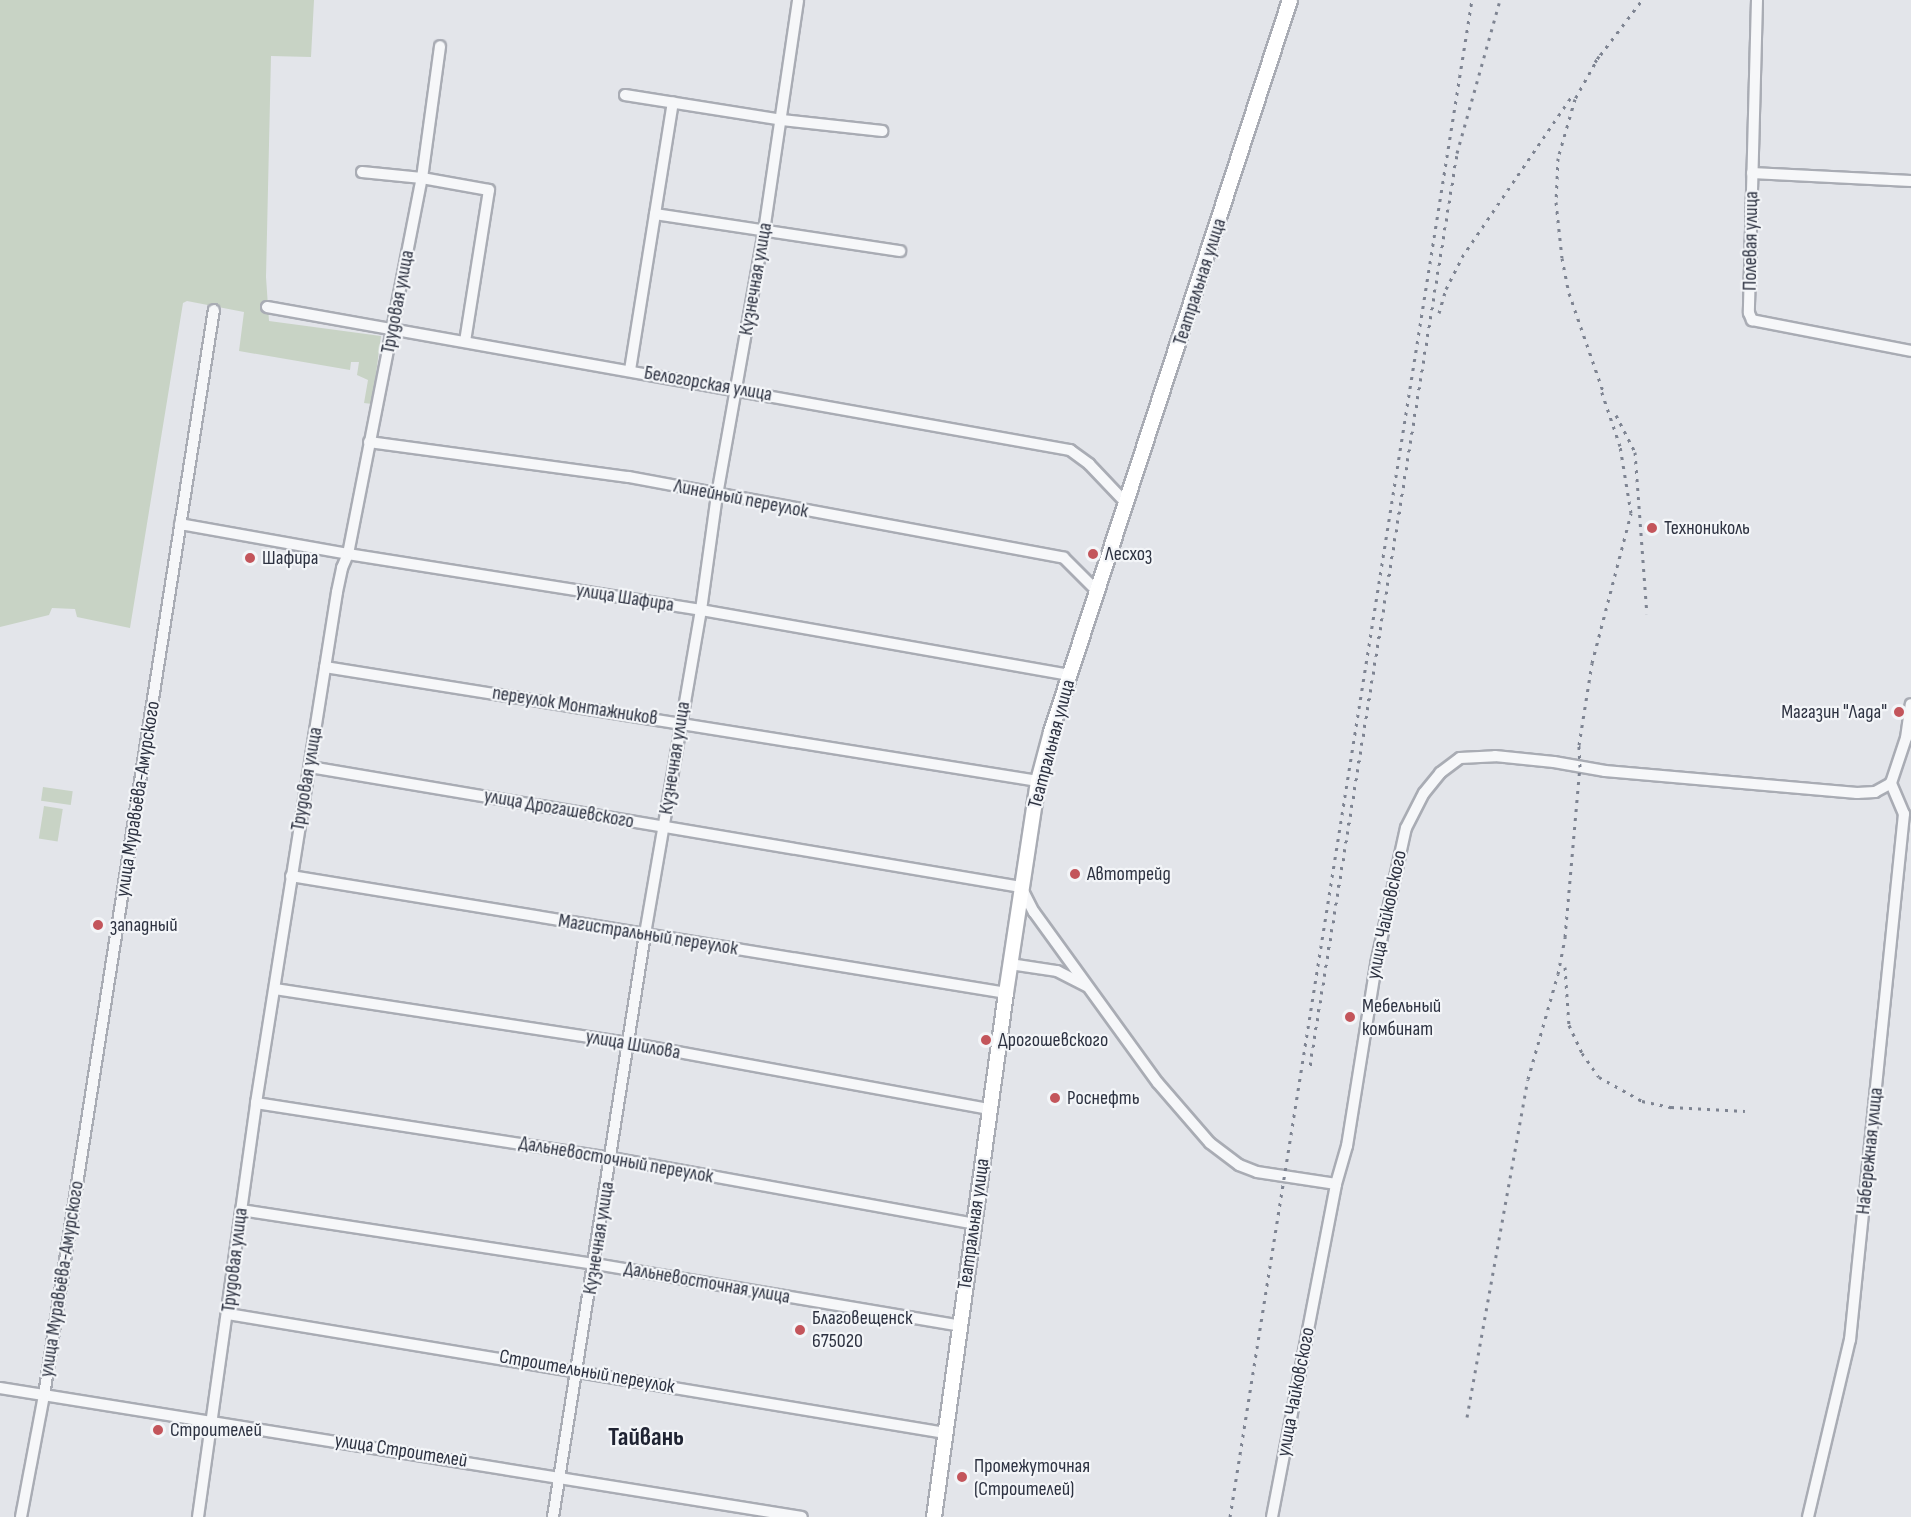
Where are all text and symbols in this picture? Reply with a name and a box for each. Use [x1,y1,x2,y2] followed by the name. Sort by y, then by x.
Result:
[1738,191,1764,291] street label: Полевая улица
[1168,215,1232,349] street label: Театральная улица
[734,221,778,337] street label: Кузнечная улица
[376,248,420,356] street label: Трудовая улица
[642,361,774,407] street label: Белогорская улица
[672,474,810,524] street label: Линейный переулок
[1664,516,1750,540] place label: Технониколь
[1645,521,1659,535] marker: Технониколь
[1105,542,1152,566] place label: Лесхоз
[262,546,318,570] place label: Шафира
[1086,547,1100,561] marker: Лесхоз
[243,551,257,565] marker: Шафира
[574,578,676,618] street label: улица Шафира
[1023,677,1081,811] street label: Театральная улица
[491,681,659,731] street label: переулок Монтажников
[111,699,165,899] street label: улица Муравьёва-Амурского
[654,700,696,816] street label: Кузнечная улица
[1781,700,1887,724] place label: Магазин "Лада"
[1892,705,1906,719] marker: Магазин "Лада"
[286,725,328,833] street label: Трудовая улица
[482,784,636,834] street label: улица Дрогашевского
[1362,848,1412,982] street label: улица Чайковского
[1087,862,1171,886] place label: Автотрейд
[1068,867,1082,881] marker: Автотрейд
[557,909,739,961] street label: Магистральный переулок
[110,913,177,937] place label: западный
[91,918,105,932] marker: западный
[1362,994,1441,1041] place label: Мебельный комбинат
[1343,1010,1357,1024] marker: Мебельный комбинат
[584,1025,682,1065] street label: улица Шилова
[998,1028,1108,1052] place label: Дрогошевского
[979,1033,993,1047] marker: Дрогошевского
[1067,1086,1140,1110] place label: Роснефть
[1851,1086,1889,1216] street label: Набережная улица
[1048,1091,1062,1105] marker: Роснефть
[517,1131,715,1189] street label: Дальневосточный переулок
[953,1157,995,1291] street label: Театральная улица
[35,1179,89,1379] street label: улица Муравьёва-Амурского
[578,1180,620,1296] street label: Кузнечная улица
[217,1206,253,1314] street label: Трудовая улица
[622,1257,792,1309] street label: Дальневосточная улица
[812,1306,912,1353] place label: Благовещенск 675020
[793,1323,807,1337] marker: Благовещенск 675020
[1272,1325,1320,1459] street label: улица Чайковского
[497,1345,677,1399] street label: Строительный переулок
[170,1418,262,1442] place label: Строителей
[608,1422,684,1454] district label: Тайвань
[151,1423,165,1437] marker: Строителей
[333,1429,469,1473] street label: улица Строителей
[974,1454,1090,1501] place label: Промежуточная (Строителей)
[955,1470,969,1484] marker: Промежуточная (Строителей)

